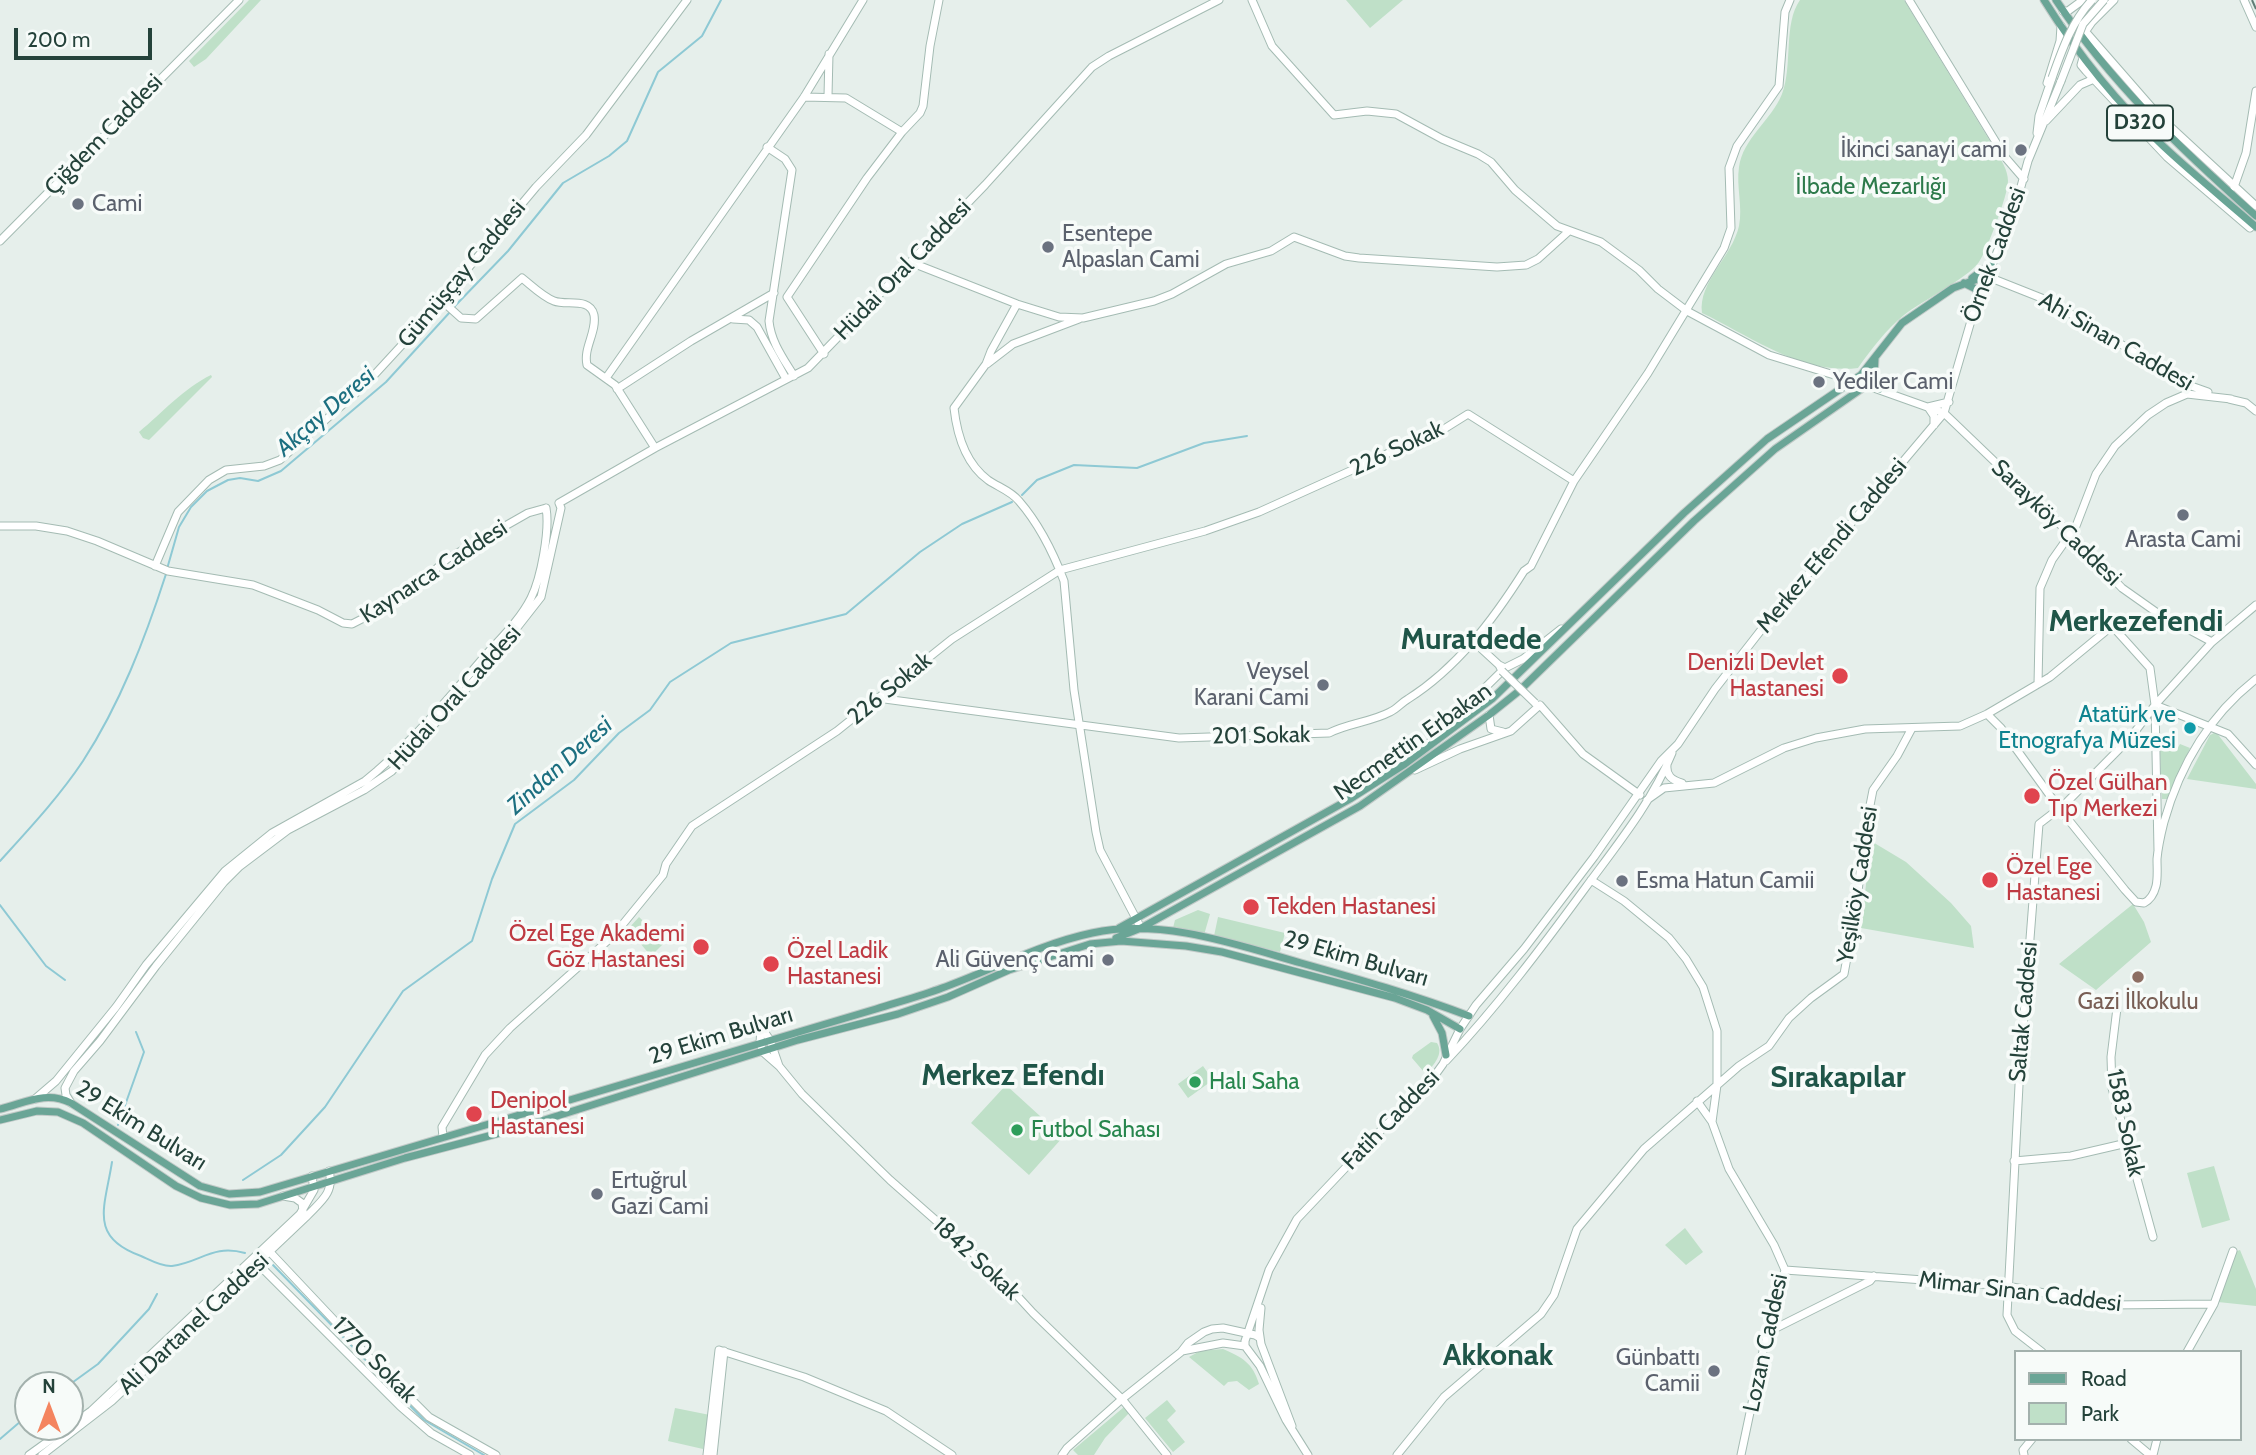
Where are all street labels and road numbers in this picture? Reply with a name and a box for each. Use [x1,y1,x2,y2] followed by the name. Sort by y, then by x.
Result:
[39,69,169,201] street label: Çiğdem Caddesi
[2107,106,2173,140] road number: D320
[1958,184,2032,326] street label: Örnek Caddesi
[829,194,977,346] street label: Hüdai Oral Caddesi
[392,195,532,353] street label: Gümüşçay Caddesi
[2034,287,2198,397] street label: Ahi Sinan Caddesi
[1346,415,1448,483] street label: 226 Sokak
[1751,453,1913,639] street label: Merkez Efendi Caddesi
[1985,454,2127,592] street label: Sarayköy Caddesi
[355,514,513,630] street label: Kaynarca Caddesi
[383,620,527,776] street label: Hüdai Oral Caddesi
[842,647,938,731] street label: 226 Sokak
[1329,677,1497,807] street label: Necmettin Erbakan
[1212,721,1310,751] street label: 201 Sokak
[1832,805,1884,965] street label: Yeşilköy Caddesi
[1281,925,1431,993] street label: 29 Ekim Bulvarı
[2004,941,2044,1083] street label: Saltak Caddesi
[646,1001,796,1071] street label: 29 Ekim Bulvarı
[1336,1064,1446,1176] street label: Fatih Caddesi
[2100,1067,2150,1179] street label: 1583 Sokak
[71,1075,211,1177] street label: 29 Ekim Bulvarı
[927,1212,1025,1306] street label: 1842 Sokak
[113,1247,275,1401] street label: Ali Dartanel Caddesi
[1917,1266,2123,1318] street label: Mimar Sinan Caddesi
[1738,1271,1794,1415] street label: Lozan Caddesi
[326,1311,422,1409] street label: 1770 Sokak

